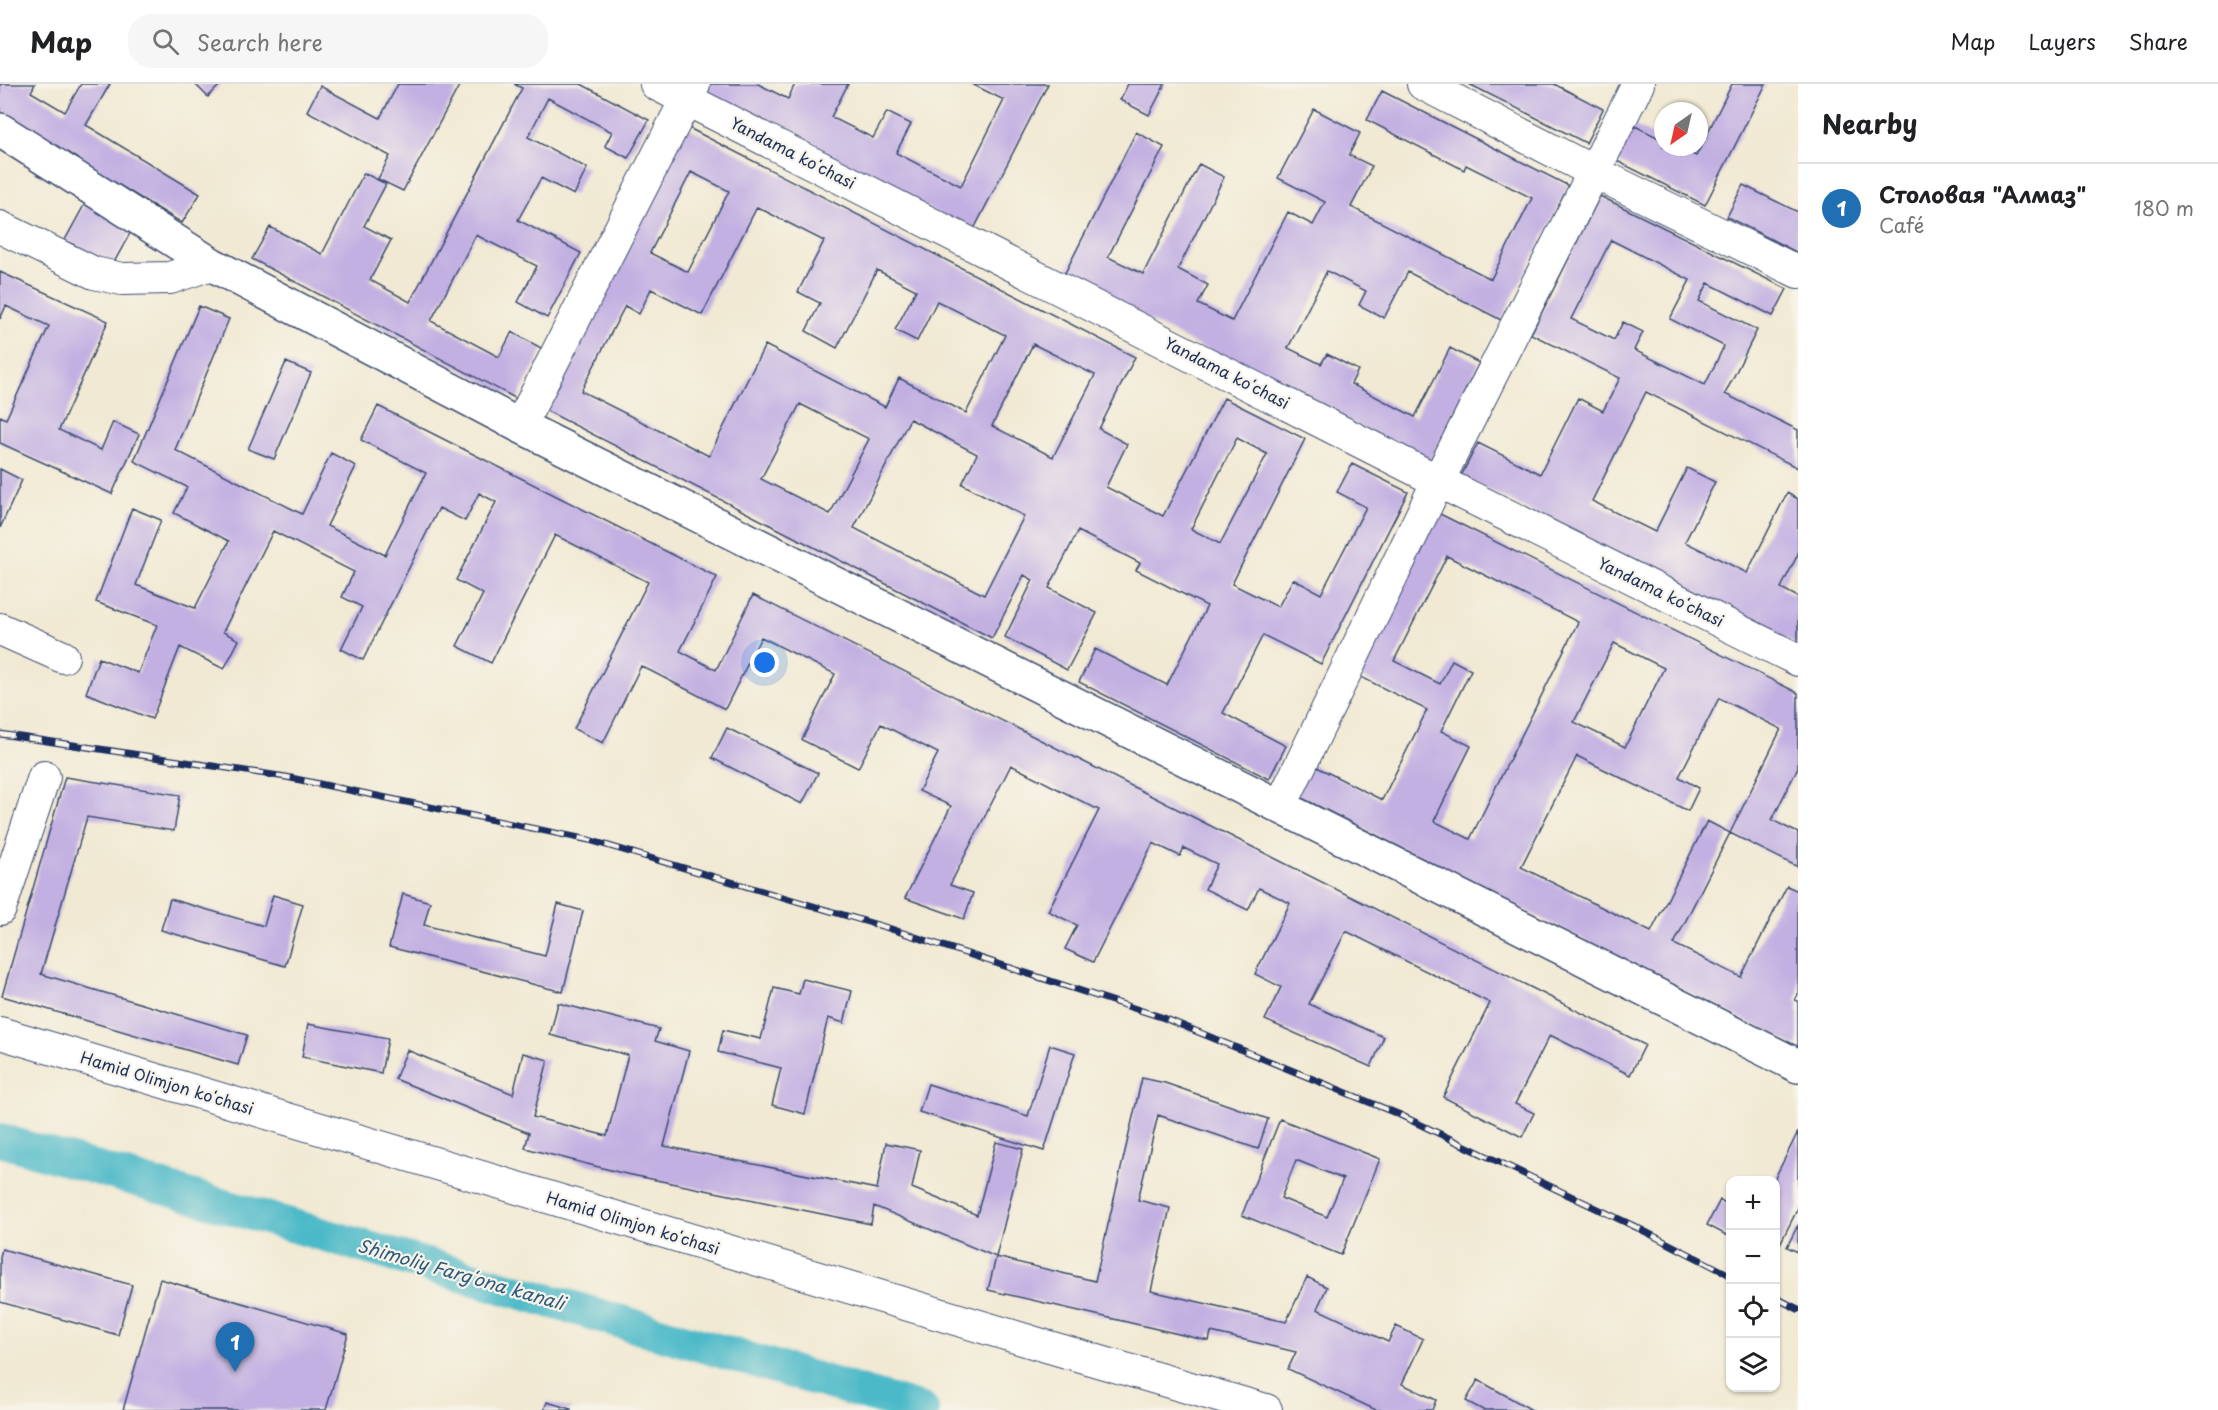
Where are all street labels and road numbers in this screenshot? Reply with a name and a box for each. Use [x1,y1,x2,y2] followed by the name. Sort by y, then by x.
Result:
[727,110,860,194] street label: Yandama koʻchasi
[1161,330,1294,414] street label: Yandama koʻchasi
[1594,550,1729,632] street label: Yandama koʻchasi
[78,1044,257,1120] street label: Hamid Olimjon koʻchasi
[544,1184,723,1260] street label: Hamid Olimjon koʻchasi

